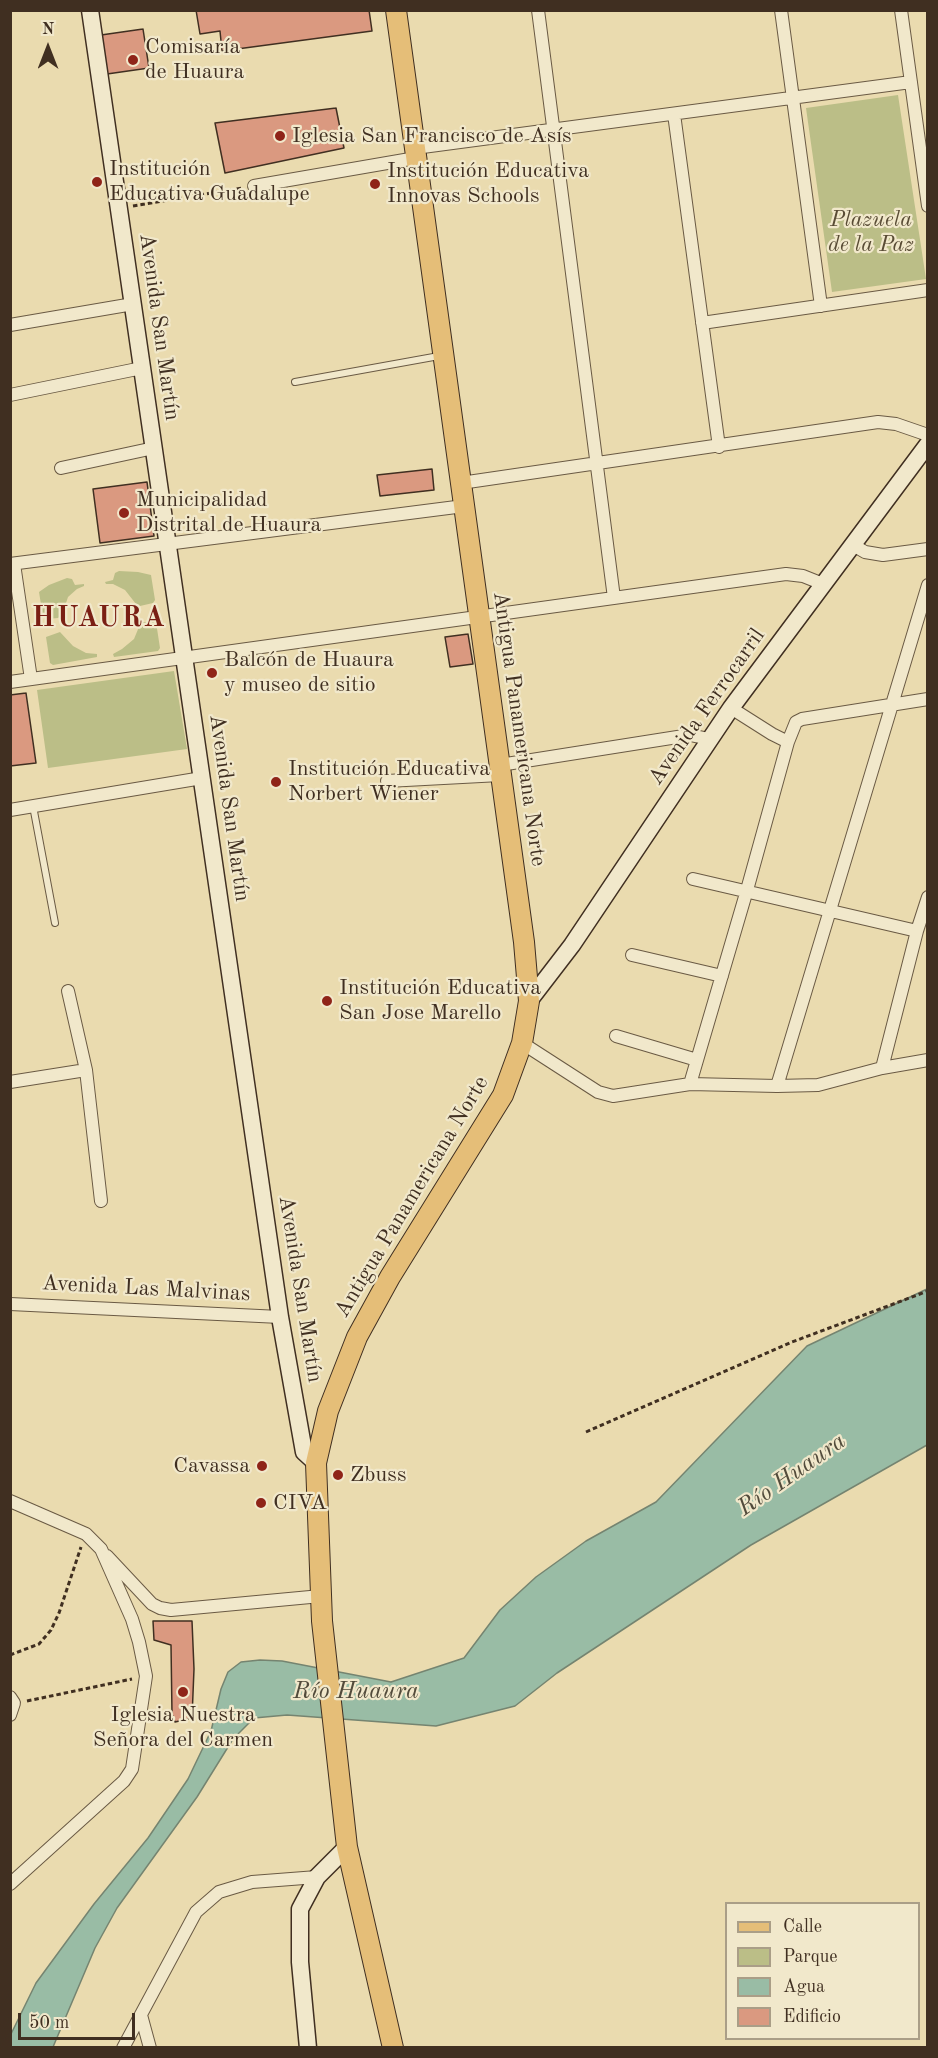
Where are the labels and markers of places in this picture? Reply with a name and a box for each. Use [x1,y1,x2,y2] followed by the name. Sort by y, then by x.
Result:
[145,34,244,86] place label: Comisaría de Huaura
[126,53,140,67] marker: Comisaría de Huaura
[292,123,572,149] place label: Iglesia San Francisco de Asís
[273,129,287,143] marker: Iglesia San Francisco de Asís
[109,156,310,208] place label: Institución Educativa Guadalupe
[387,158,589,210] place label: Institución Educativa Innovas Schools
[90,175,104,189] marker: Institución Educativa Guadalupe
[368,177,382,191] marker: Institución Educativa Innovas Schools
[136,487,321,538] place label: Municipalidad Distrital de Huaura
[117,506,131,520] marker: Municipalidad Distrital de Huaura
[224,647,394,698] place label: Balcón de Huaura y museo de sitio
[205,666,219,680] marker: Balcón de Huaura y museo de sitio
[288,756,490,807] place label: Institución Educativa Norbert Wiener
[269,775,283,789] marker: Institución Educativa Norbert Wiener
[339,975,541,1026] place label: Institución Educativa San Jose Marello
[320,994,334,1008] marker: Institución Educativa San Jose Marello
[173,1453,250,1479] place label: Cavassa
[255,1459,269,1473] marker: Cavassa
[350,1462,406,1488] place label: Zbuss
[331,1468,345,1482] marker: Zbuss
[273,1490,327,1516] place label: CIVA
[254,1496,268,1510] marker: CIVA
[176,1685,190,1699] marker: Iglesia Nuestra Señora del Carmen
[93,1702,273,1754] place label: Iglesia Nuestra Señora del Carmen

